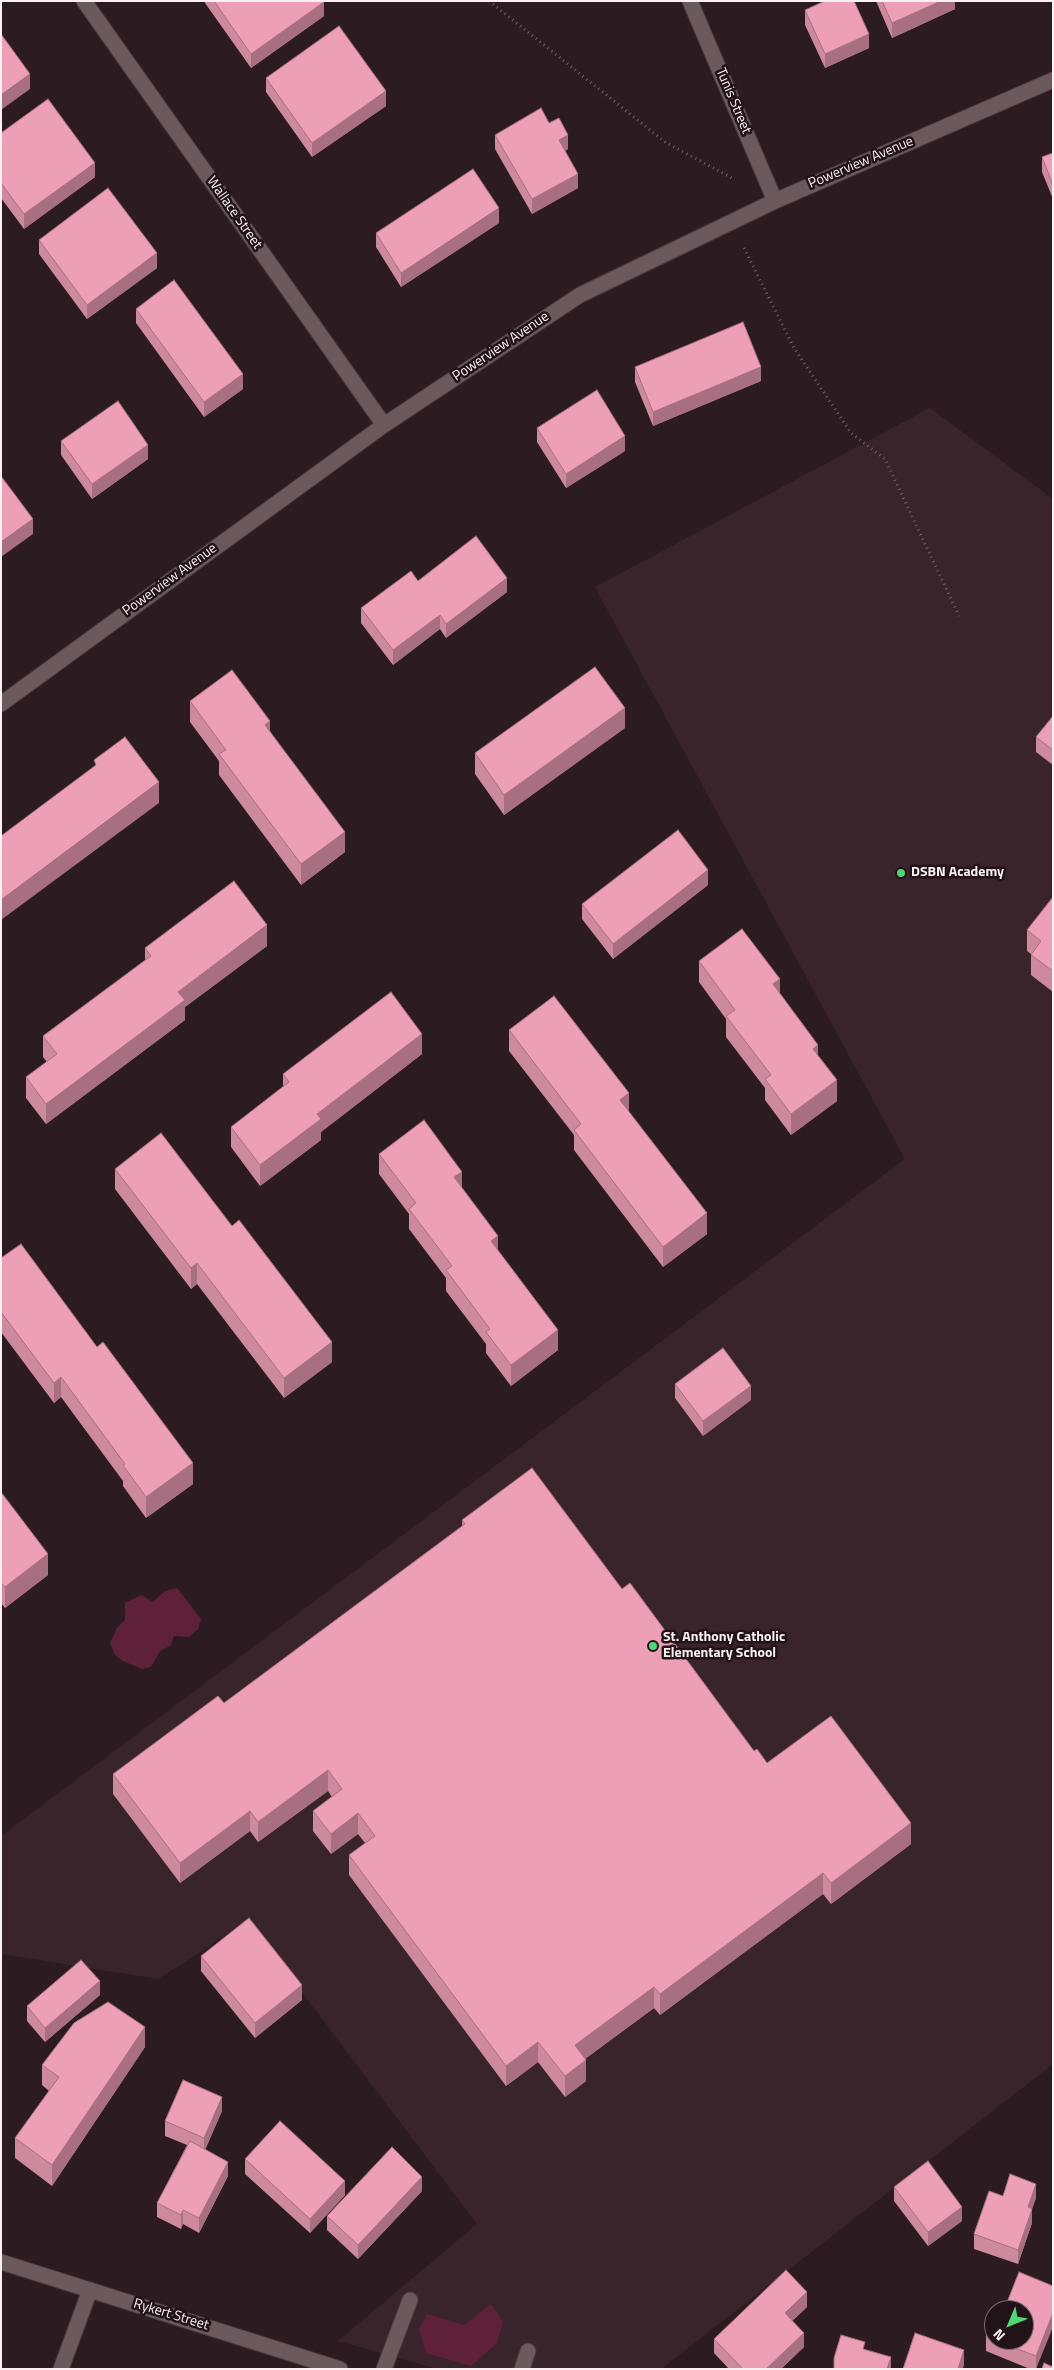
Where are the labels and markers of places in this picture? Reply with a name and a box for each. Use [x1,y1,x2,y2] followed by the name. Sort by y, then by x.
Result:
[911,865,1004,881] place label: DSBN Academy
[895,867,907,879] marker: DSBN Academy
[663,1630,785,1662] place label: St. Anthony Catholic Elementary School
[647,1640,659,1652] marker: St. Anthony Catholic Elementary School

